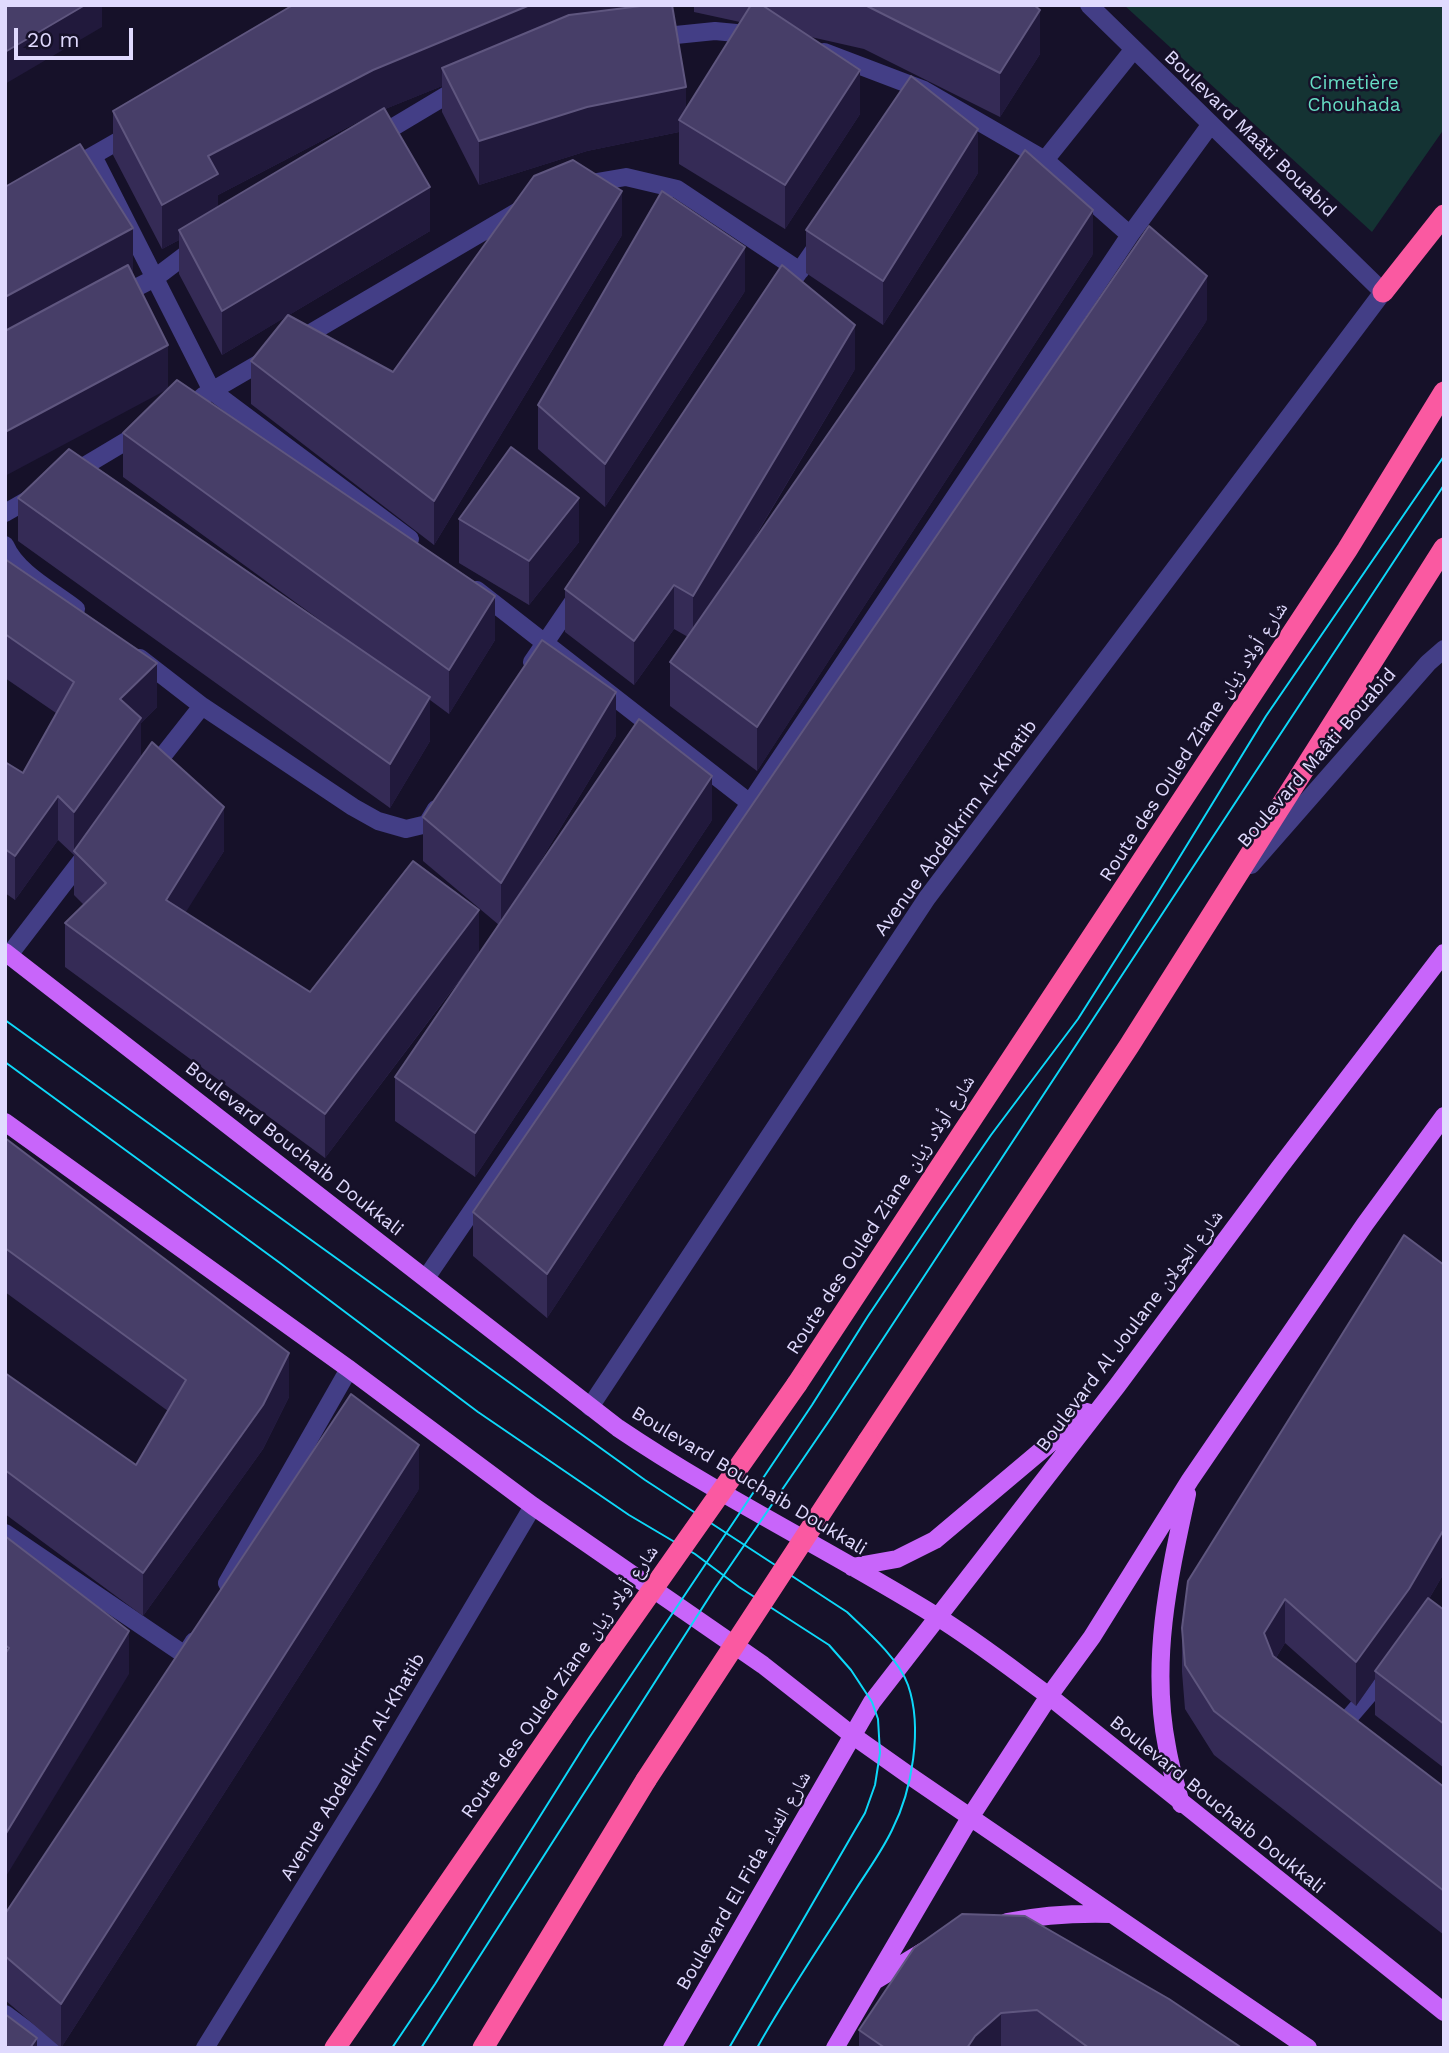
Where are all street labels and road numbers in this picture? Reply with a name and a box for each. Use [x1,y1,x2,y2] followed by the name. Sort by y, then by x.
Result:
[1159,46,1341,222] street label: Boulevard Maâti Bouabid
[1095,598,1293,886] street label: Route des Ouled Ziane شارع أولاد زيان
[1233,664,1401,852] street label: Boulevard Maâti Bouabid
[870,715,1042,941] street label: Avenue Abdelkrim Al-Khatib
[181,1057,407,1241] street label: Boulevard Bouchaib Doukkali
[782,1071,980,1359] street label: Route des Ouled Ziane شارع أولاد زيان
[1032,1206,1228,1456] street label: Boulevard Al Joulane شارع الجولان
[627,1402,871,1560] street label: Boulevard Bouchaib Doukkali
[457,1541,663,1823] street label: Route des Ouled Ziane شارع أولاد زيان
[276,1649,430,1885] street label: Avenue Abdelkrim Al-Khatib
[1105,1711,1329,1899] street label: Boulevard Bouchaib Doukkali
[672,1768,816,1994] street label: Boulevard El Fida شارع الفداء

